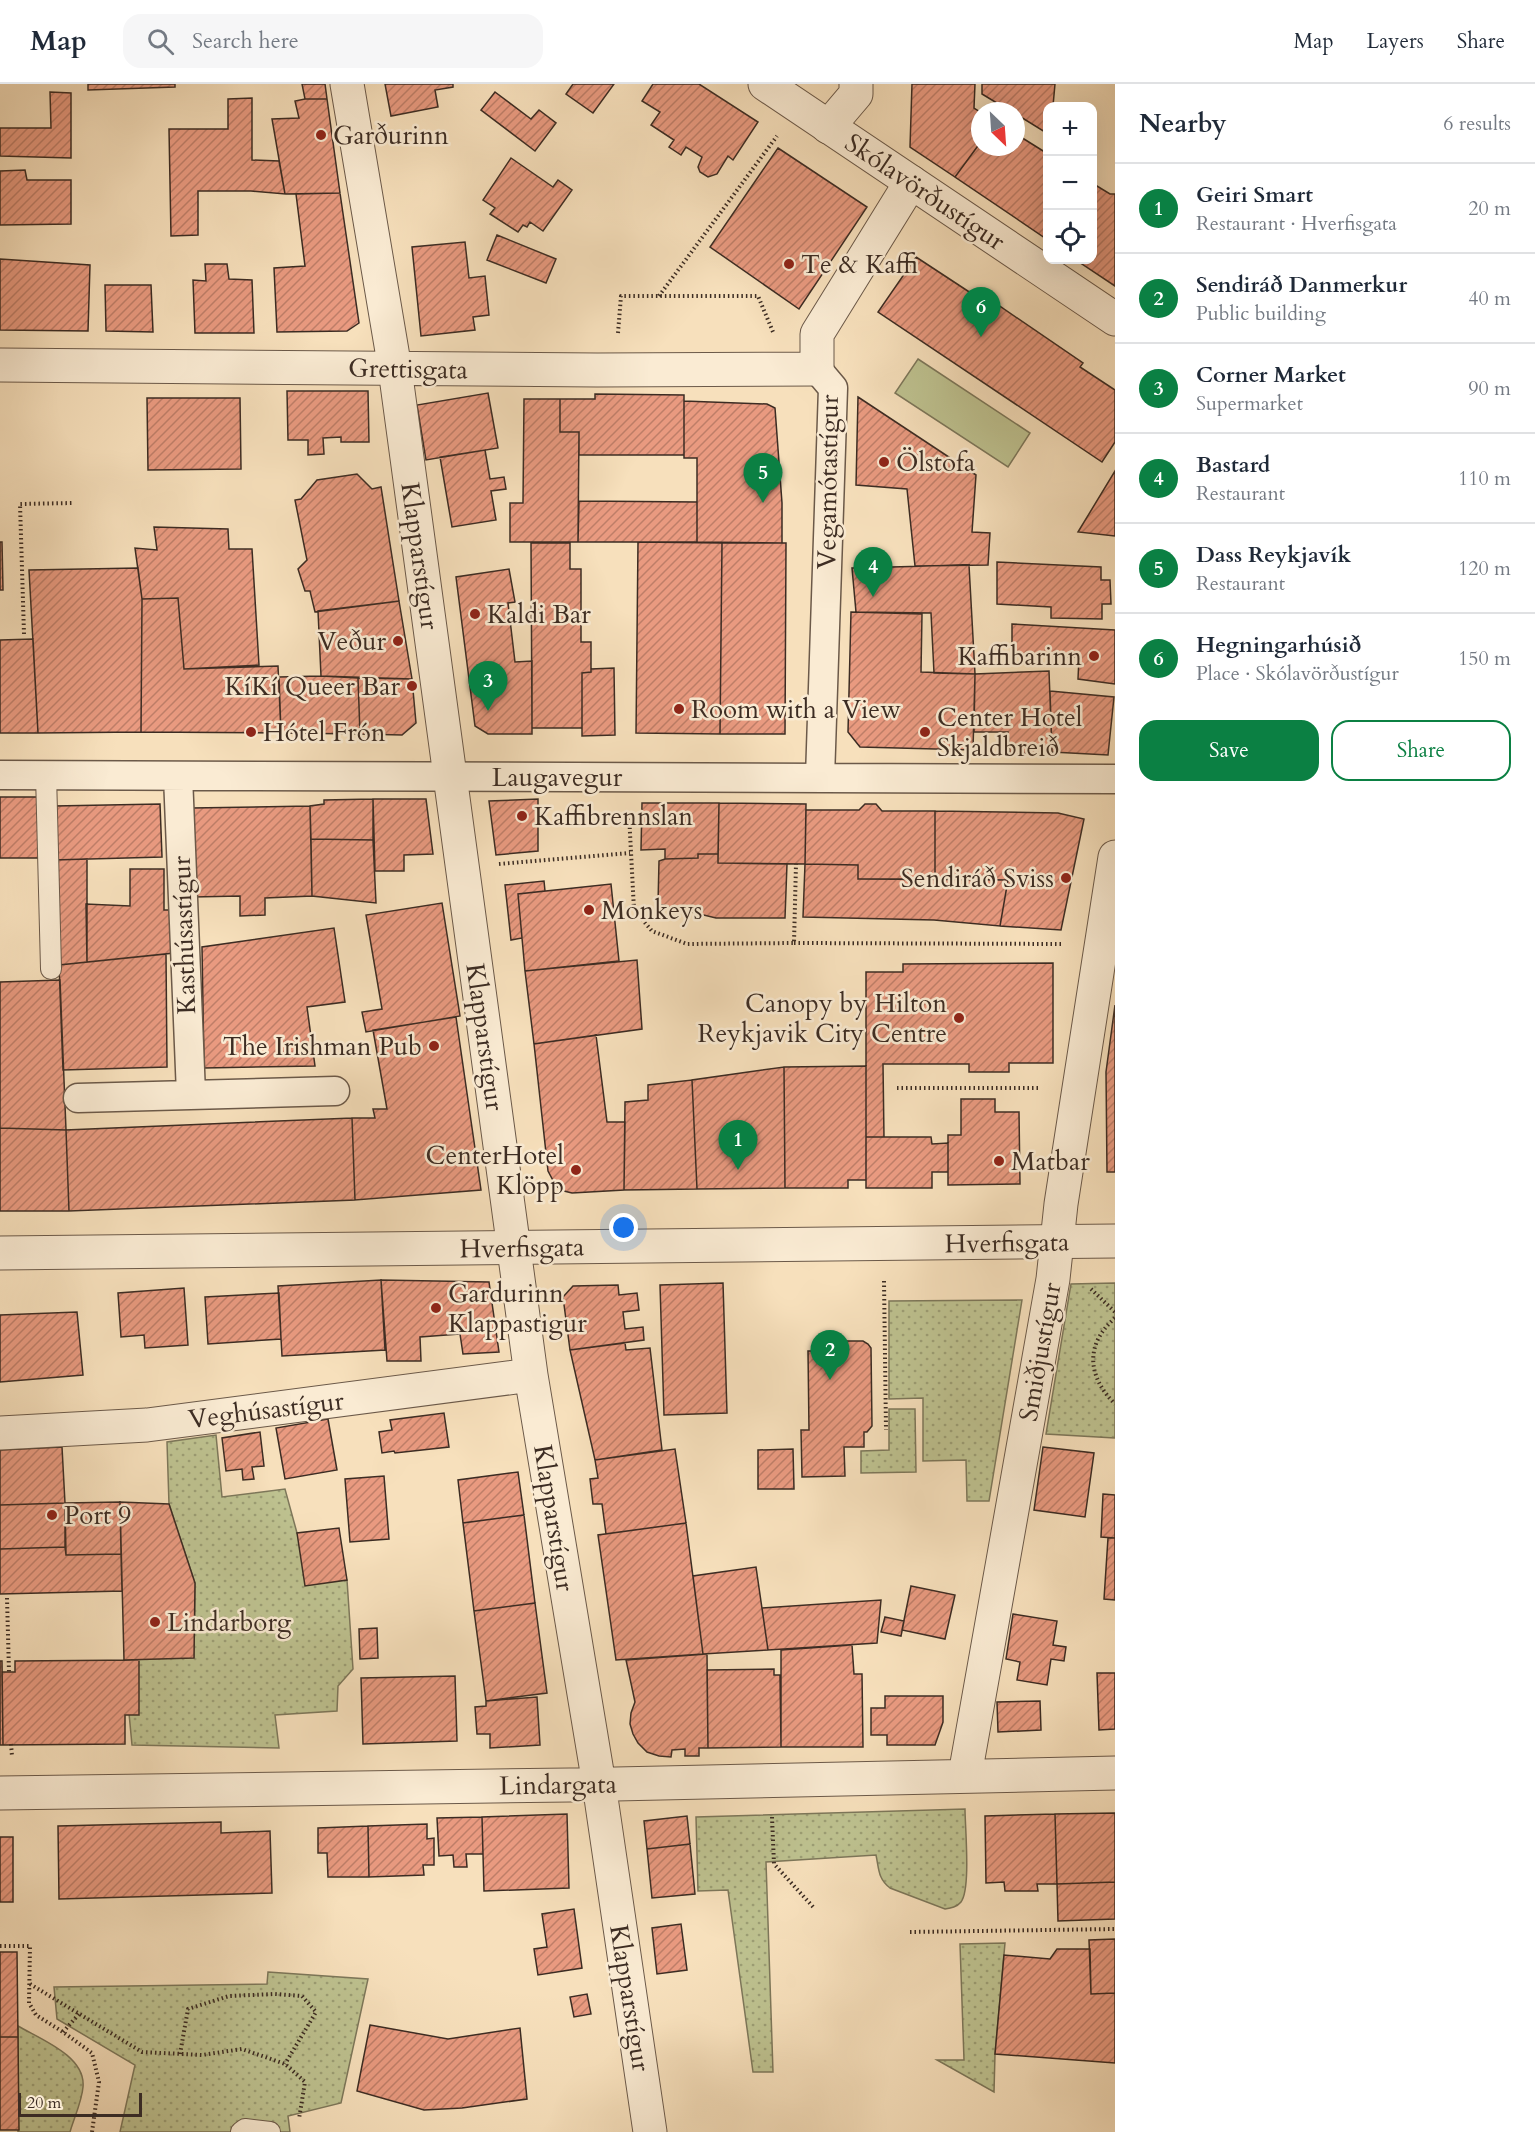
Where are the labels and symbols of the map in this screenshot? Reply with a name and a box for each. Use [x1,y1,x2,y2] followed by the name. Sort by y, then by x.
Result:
[971,102,1025,156] north arrow
[333,118,449,153] place label: Garðurinn
[838,125,1012,259] street label: Skólavörðustígur
[314,128,328,142] marker: Garðurinn
[801,247,918,282] place label: Te & Kaffi
[782,257,796,271] marker: Te & Kaffi
[962,288,1000,337] pin: 6
[348,350,468,388] street label: Grettisgata
[809,394,847,570] street label: Vegamótastígur
[896,445,975,480] place label: Ölstofa
[744,454,783,503] pin: 5
[877,455,891,469] marker: Ölstofa
[392,480,448,632] street label: Klapparstígur
[854,548,892,597] pin: 4
[487,597,591,632] place label: Kaldi Bar
[468,607,482,621] marker: Kaldi Bar
[318,624,387,659] place label: Veður
[391,634,405,648] marker: Veður
[957,639,1082,674] place label: Kaffibarinn
[1087,649,1101,663] marker: Kaffibarinn
[468,662,508,711] pin: 3
[225,669,401,704] place label: KíKí Queer Bar
[405,679,419,693] marker: KíKí Queer Bar
[691,692,901,727] place label: Room with a View
[937,700,1083,765] place label: Center Hotel Skjaldbreið
[672,702,686,716] marker: Room with a View
[263,715,386,750] place label: Hótel Frón
[244,725,258,739] marker: Hótel Frón
[918,725,932,739] marker: Center Hotel Skjaldbreið
[492,760,623,795] street label: Laugavegur
[534,799,693,834] place label: Kaffibrennslan
[515,809,529,823] marker: Kaffibrennslan
[164,855,204,1015] street label: Kasthúsastígur
[901,861,1054,896] place label: Sendiráð Sviss
[1059,871,1073,885] marker: Sendiráð Sviss
[601,893,702,928] place label: Monkeys
[582,903,596,917] marker: Monkeys
[457,961,513,1113] street label: Klapparstígur
[698,986,947,1051] place label: Canopy by Hilton Reykjavik City Centre
[952,1011,966,1025] marker: Canopy by Hilton Reykjavik City Centre
[223,1029,422,1064] place label: The Irishman Pub
[427,1039,441,1053] marker: The Irishman Pub
[718,1120,758,1170] pin: 1
[426,1138,564,1203] place label: CenterHotel Klöpp
[1011,1144,1090,1179] place label: Matbar
[992,1154,1006,1168] marker: Matbar
[569,1163,583,1177] marker: CenterHotel Klöpp
[609,1213,638,1242] your location
[944,1224,1070,1262] street label: Hverfisgata
[459,1229,585,1267] street label: Hverfisgata
[448,1276,587,1341] place label: Gardurinn Klappastigur
[1011,1279,1070,1424] street label: Smiðjustígur
[429,1301,443,1315] marker: Gardurinn Klappastigur
[810,1330,850,1380] pin: 2
[186,1383,346,1437] street label: Veghúsastígur
[525,1442,583,1594] street label: Klapparstígur
[64,1498,131,1533] place label: Port 9
[45,1508,59,1522] marker: Port 9
[167,1605,292,1640] place label: Lindarborg
[148,1615,162,1629] marker: Lindarborg
[499,1766,617,1804] street label: Lindargata
[601,1922,659,2074] street label: Klapparstígur
[18,2090,142,2118] scale bar

